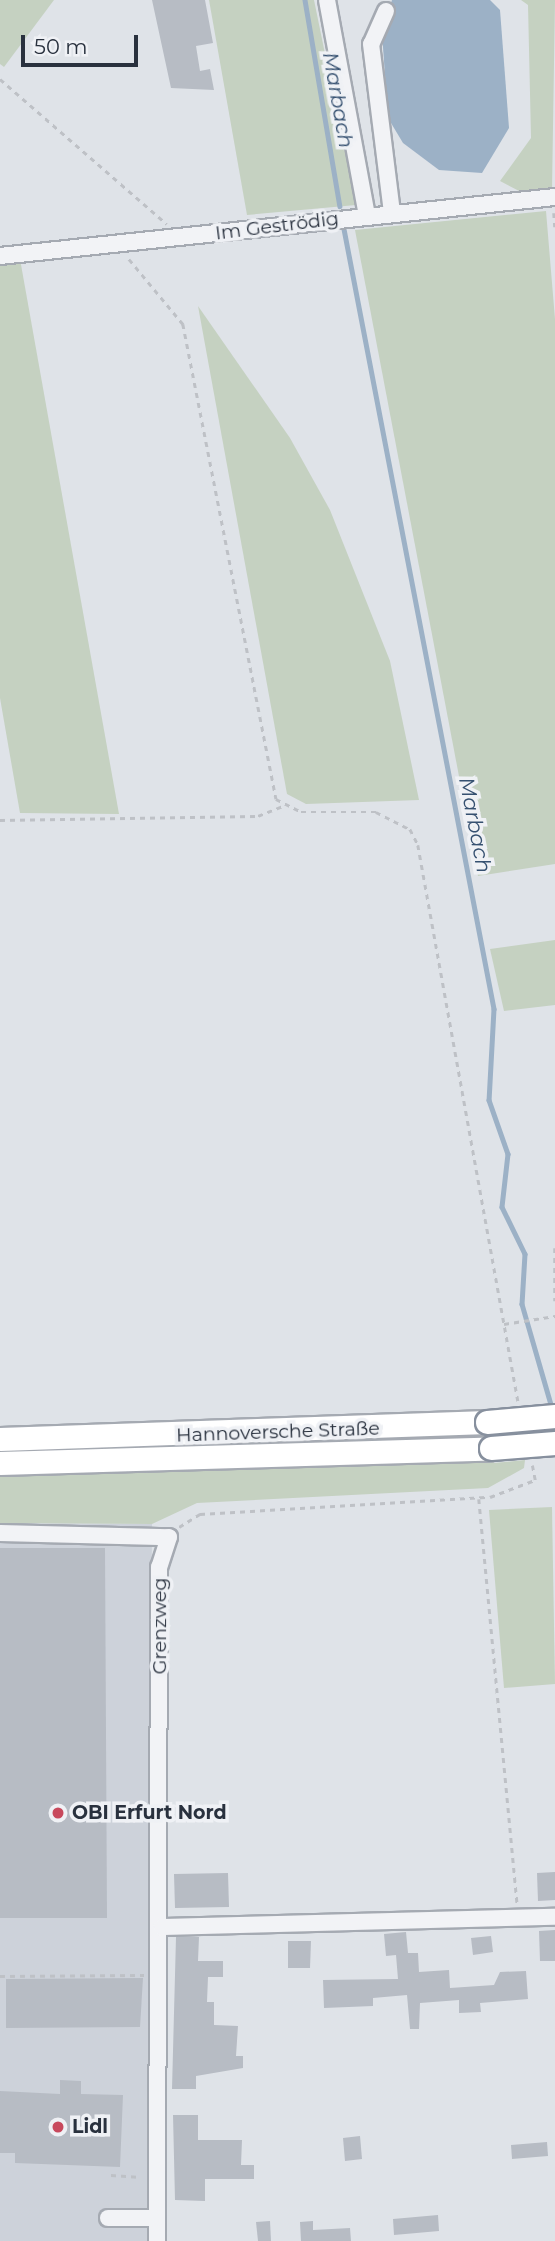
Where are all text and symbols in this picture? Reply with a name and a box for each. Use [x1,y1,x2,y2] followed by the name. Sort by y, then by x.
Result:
[24,21,142,65] scale bar
[34,34,88,59] text: 50 m
[317,50,359,150] water label: Marbach
[214,207,340,245] street label: Im Geströdig
[453,775,497,875] water label: Marbach
[176,1417,380,1447] street label: Hannoversche Straße
[149,1578,171,1674] street label: Grenzweg
[72,1802,227,1824] place label: OBI Erfurt Nord
[50,1805,66,1821] marker: OBI Erfurt Nord
[72,2116,108,2138] place label: Lidl
[50,2119,66,2135] marker: Lidl

